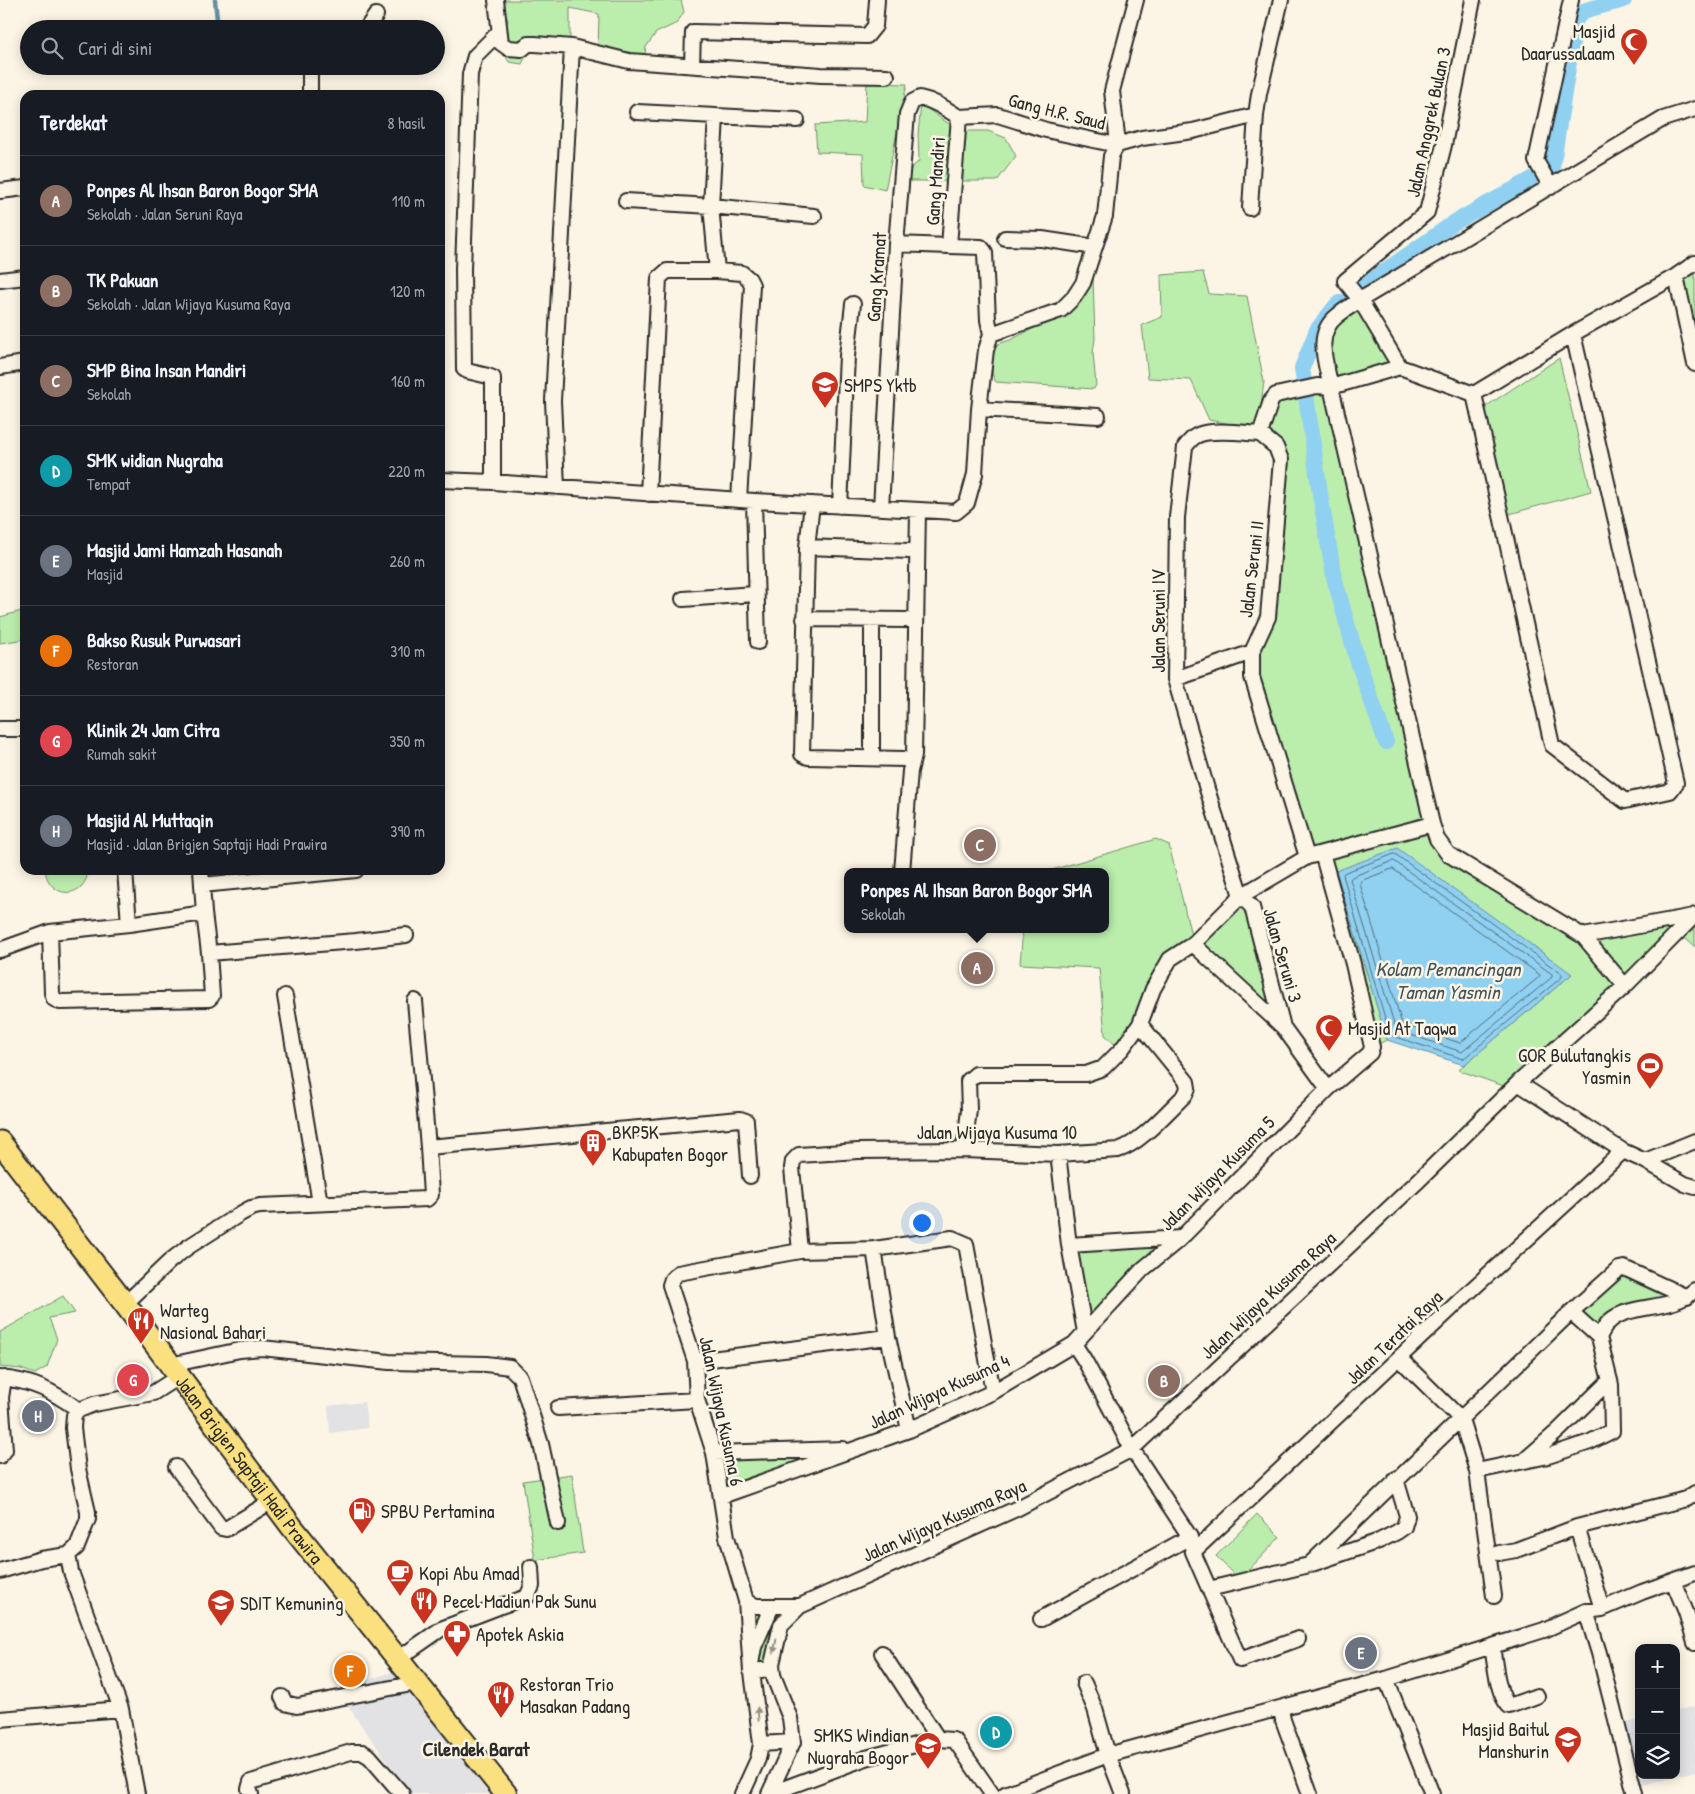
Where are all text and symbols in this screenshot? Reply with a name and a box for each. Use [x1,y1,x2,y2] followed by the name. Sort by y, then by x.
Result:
[1521,18,1616,66] place label: Masjid Daarussalaam
[20,20,445,75] search box
[1619,27,1649,66] mosque icon: Masjid Daarussalaam
[38,34,66,62] icon: search
[78,35,152,61] text: Cari di sini
[1399,44,1457,200] street label: Jalan Anggrek Bulan 3
[1006,86,1109,136] street label: Gang H.R. Saud
[40,108,107,137] text: Terdekat
[387,112,425,134] text: 8 hasil
[919,136,951,226] street label: Gang Mandiri
[87,177,318,203] text: Ponpes Al Ihsan Baron Bogor SMA
[52,190,60,212] text: A
[392,190,425,212] text: 110 m
[87,203,243,225] text: Sekolah · Jalan Seruni Raya
[860,231,892,323] street label: Gang Kramat
[87,267,158,293] text: TK Pakuan
[52,280,60,302] text: B
[390,280,425,302] text: 120 m
[87,293,290,315] text: Sekolah · Jalan Wijaya Kusuma Raya
[87,357,246,383] text: SMP Bina Insan Mandiri
[52,370,60,392] text: C
[391,370,425,392] text: 160 m
[810,370,840,409] school or university icon: SMPS Yktb
[844,372,917,398] place label: SMPS Yktb
[87,383,131,405] text: Sekolah
[87,447,223,473] text: SMK widian Nugraha
[52,460,60,482] text: D
[388,460,425,482] text: 220 m
[87,473,130,495] text: Tempat
[1232,519,1270,619] street label: Jalan Seruni II
[87,537,282,563] text: Masjid Jami Hamzah Hasanah
[52,550,60,572] text: E
[389,550,425,572] text: 260 m
[87,563,123,585] text: Masjid
[1145,569,1171,673] street label: Jalan Seruni IV
[87,627,241,653] text: Bakso Rusuk Purwasari
[53,640,59,662] text: F
[390,640,425,662] text: 310 m
[87,653,138,675] text: Restoran
[87,717,219,743] text: Klinik 24 Jam Citra
[52,730,60,752] text: G
[389,730,425,752] text: 350 m
[87,743,156,765] text: Rumah sakit
[87,807,213,833] text: Masjid Al Muttaqin
[52,820,60,842] text: H
[390,820,425,842] text: 390 m
[964,826,996,864] pin: C
[87,833,327,855] text: Masjid · Jalan Brigjen Saptaji Hadi Prawira
[844,868,1109,933] popup
[861,877,1092,903] text: Ponpes Al Ihsan Baron Bogor SMA
[861,903,905,925] text: Sekolah
[1257,905,1309,1005] street label: Jalan Seruni 3
[961,949,993,987] pin: A
[1376,955,1522,1005] water label: Kolam Pemancingan Taman Yasmin
[1314,1013,1344,1052] mosque icon: Masjid At Taqwa
[1348,1015,1457,1041] place label: Masjid At Taqwa
[1518,1042,1631,1090] place label: GOR Bulutangkis Yasmin
[1635,1051,1665,1090] sports icon: GOR Bulutangkis Yasmin
[1154,1110,1280,1236] street label: Jalan Wijaya Kusuma 5
[612,1119,729,1167] place label: BKP5K Kabupaten Bogor
[917,1119,1077,1145] street label: Jalan Wijaya Kusuma 10
[578,1128,608,1167] building icon: BKP5K Kabupaten Bogor
[909,1210,935,1236] your location
[1195,1225,1342,1365] street label: Jalan Wijaya Kusuma Raya
[1340,1284,1449,1390] street label: Jalan Teratai Raya
[160,1297,266,1345] place label: Warteg Nasional Bahari
[126,1306,156,1345] restaurant icon: Warteg Nasional Bahari
[693,1334,751,1488] street label: Jalan Wijaya Kusuma 6
[865,1347,1013,1435] street label: Jalan Wijaya Kusuma 4
[117,1361,149,1399] pin: G
[1148,1362,1180,1400] pin: B
[170,1370,330,1570] street label: Jalan Brigjen Saptaji Hadi Prawira
[22,1397,54,1435] pin: H
[858,1472,1030,1568] street label: Jalan Wijaya Kusuma Raya
[347,1496,377,1535] fuel station icon: SPBU Pertamina
[381,1498,495,1524] place label: SPBU Pertamina
[385,1558,415,1597] cafe icon: Kopi Abu Amad
[419,1560,520,1586] place label: Kopi Abu Amad
[409,1586,439,1625] restaurant icon: Pecel Madiun Pak Sunu
[206,1588,236,1627] school or university icon: SDIT Kemuning
[443,1588,597,1614] place label: Pecel Madiun Pak Sunu
[240,1590,343,1616] place label: SDIT Kemuning
[442,1619,472,1658] pharmacy icon: Apotek Askia
[476,1621,564,1647] place label: Apotek Askia
[1345,1634,1377,1672] pin: E
[771,1638,779,1654] one-way arrow
[1635,1644,1680,1779] map controls
[1635,1644,1680,1689] button: +
[334,1652,366,1690] pin: F
[520,1671,630,1719] place label: Restoran Trio Masakan Padang
[486,1680,516,1719] restaurant icon: Restoran Trio Masakan Padang
[1635,1689,1680,1734] button: −
[754,1706,762,1722] one-way arrow
[980,1713,1012,1751] pin: D
[1462,1716,1550,1764] place label: Masjid Baitul Manshurin
[808,1722,910,1770] place label: SMKS Windian Nugraha Bogor
[1553,1725,1583,1764] school or university icon: Masjid Baitul Manshurin
[913,1731,943,1770] school or university icon: SMKS Windian Nugraha Bogor
[1635,1734,1680,1779] button: layers
[423,1735,531,1762] district label: Cilendek Barat

